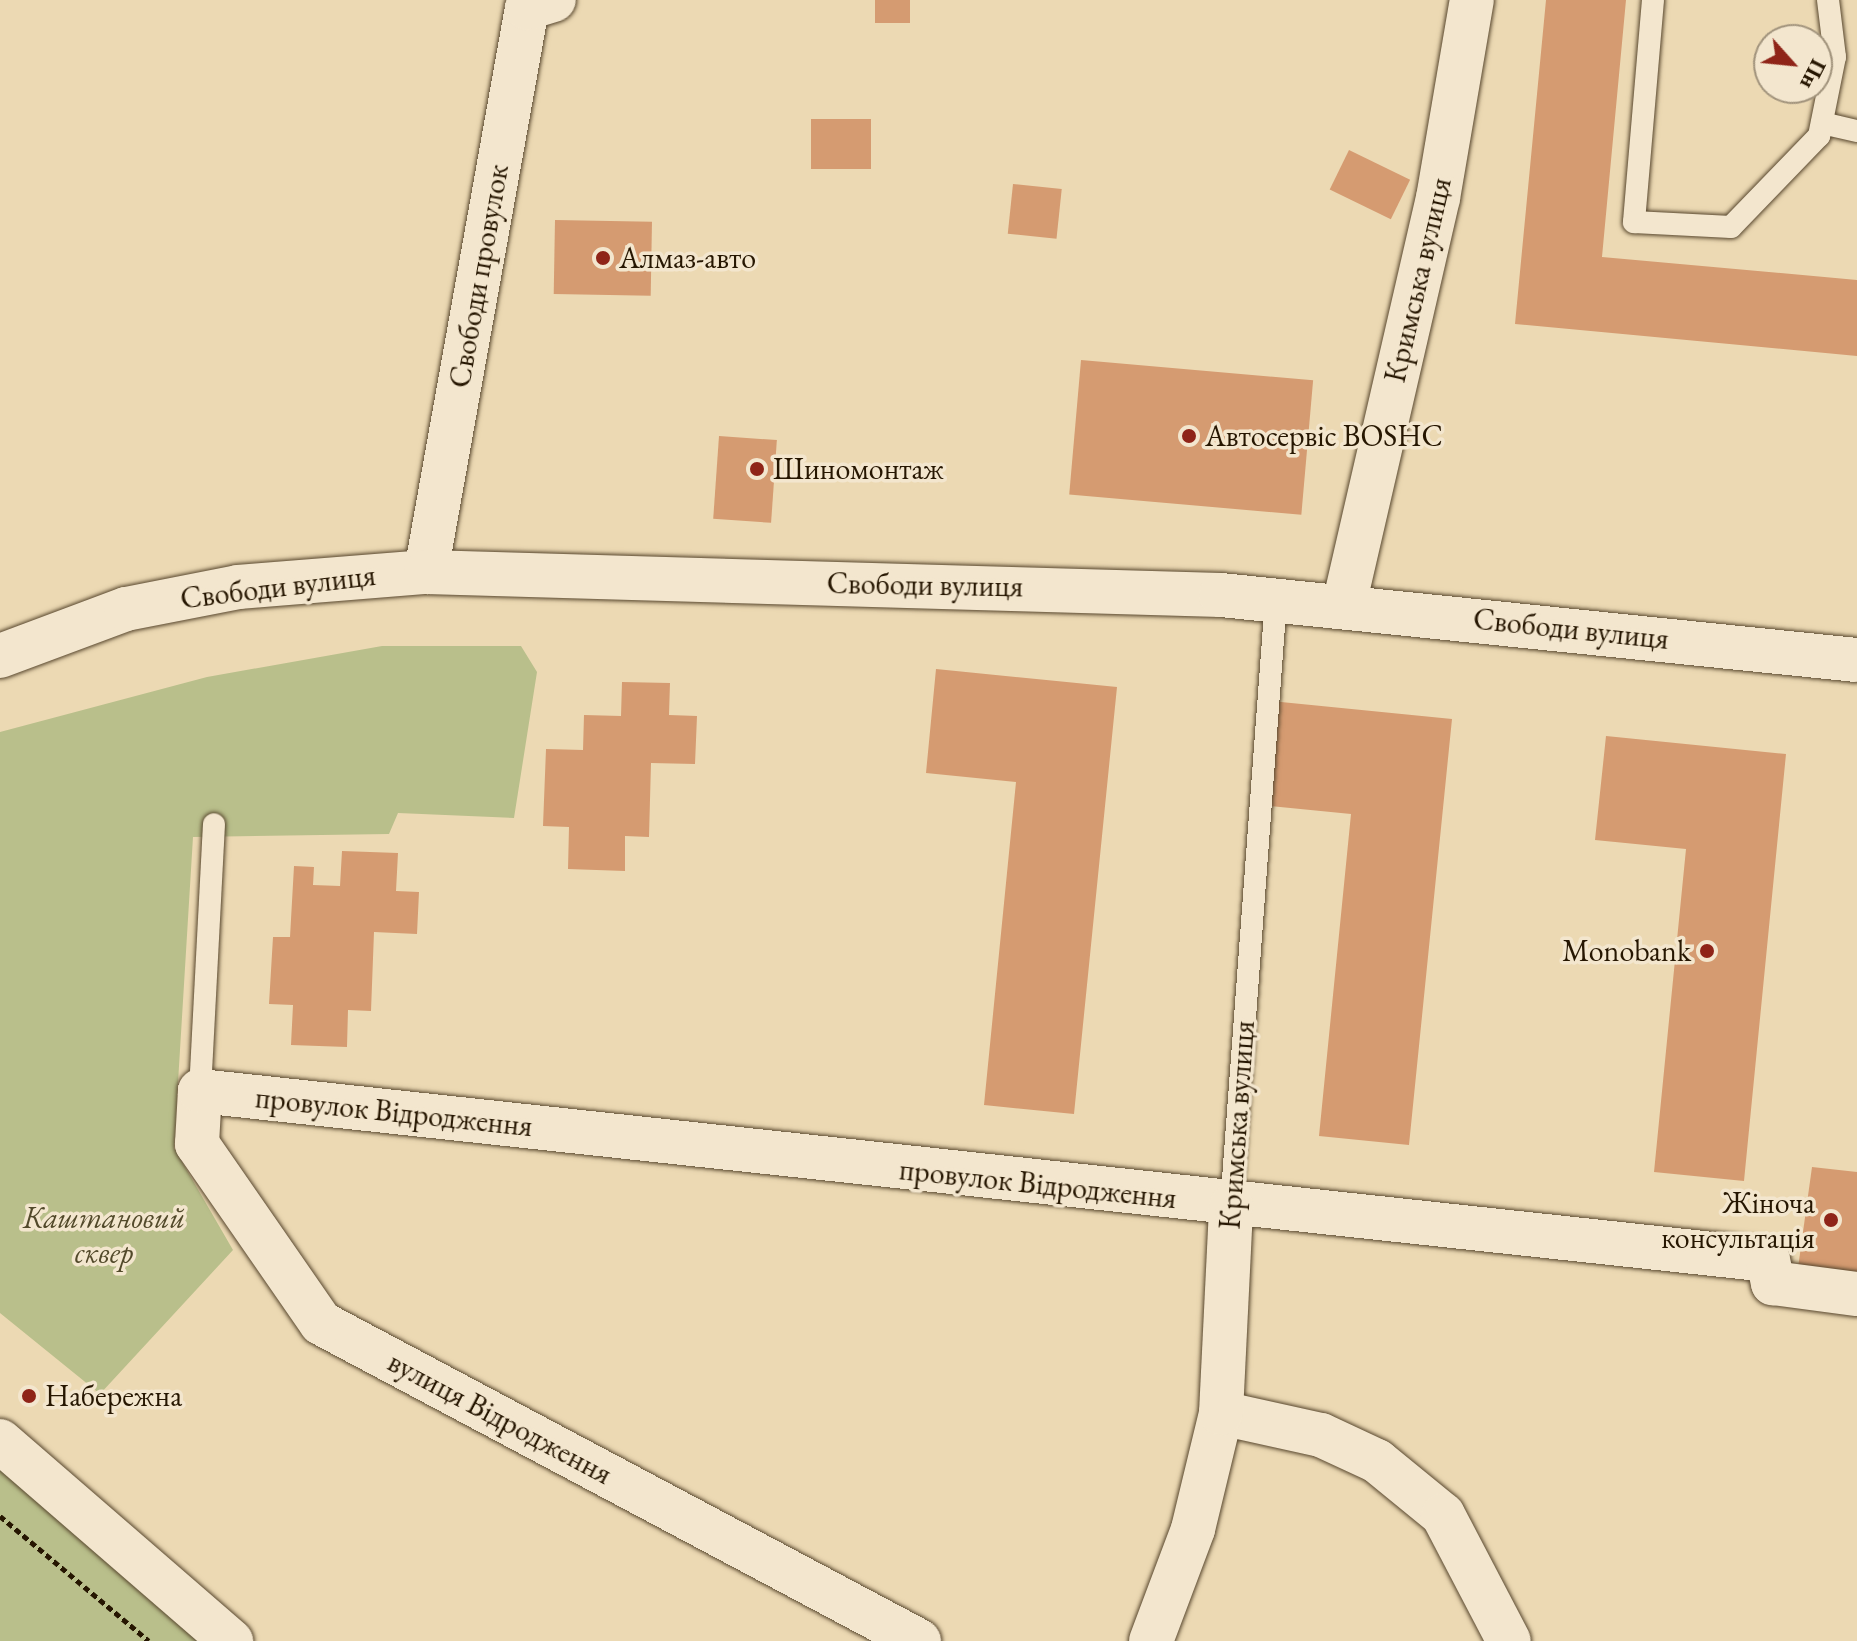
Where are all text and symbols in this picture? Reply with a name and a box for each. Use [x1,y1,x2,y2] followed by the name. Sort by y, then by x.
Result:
[1753,24,1833,104] north arrow
[1793,54,1833,94] text: Пн
[442,161,516,391] street label: Свободи провулок
[1377,174,1459,386] street label: Кримська вулиця
[619,240,756,276] place label: Алмаз-авто
[594,249,612,267] marker: Алмаз-авто
[1205,418,1443,454] place label: Автосервіс BOSHC
[1180,427,1198,445] marker: Автосервіс BOSHC
[773,451,944,487] place label: Шиномонтаж
[748,460,766,478] marker: Шиномонтаж
[178,557,378,617] street label: Свободи вулиця
[826,565,1024,605] street label: Свободи вулиця
[1471,601,1671,657] street label: Свободи вулиця
[1562,933,1691,969] place label: Monobank
[1698,942,1716,960] marker: Monobank
[1212,1019,1262,1231] street label: Кримська вулиця
[254,1080,534,1144] street label: провулок Відродження
[898,1152,1178,1216] street label: провулок Відродження
[1661,1185,1815,1256] place label: Жіноча консультація
[23,1200,185,1270] park label: Каштановий сквер
[1822,1211,1840,1229] marker: Жіноча консультація
[382,1344,618,1492] street label: вулиця Відродження
[45,1378,182,1414] place label: Набережна
[20,1387,38,1405] marker: Набережна

